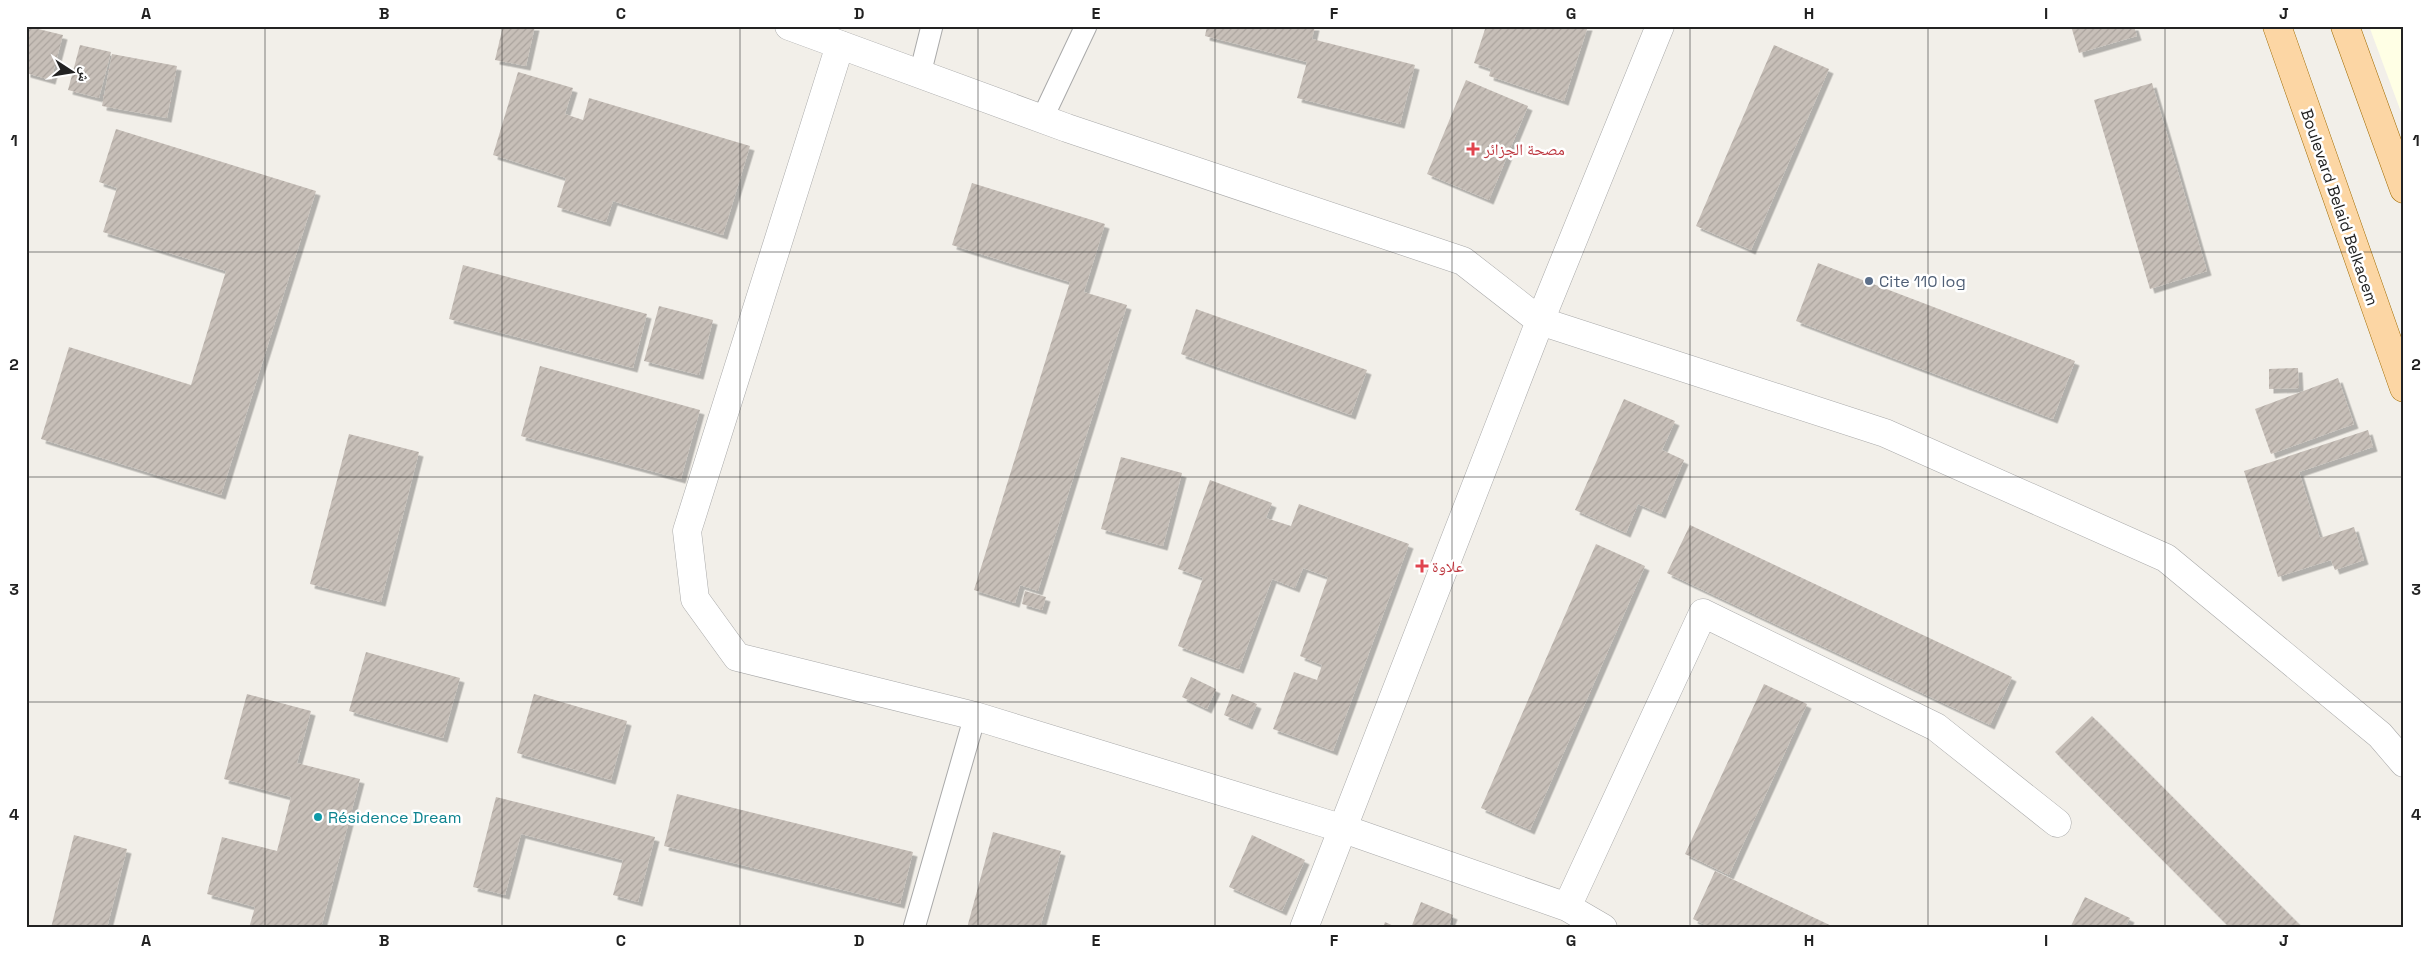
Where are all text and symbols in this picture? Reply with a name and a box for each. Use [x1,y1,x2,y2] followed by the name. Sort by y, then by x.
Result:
[141,3,151,24] text: A
[379,3,389,24] text: B
[616,3,626,24] text: C
[854,3,864,24] text: D
[1092,3,1101,24] text: E
[1330,3,1339,24] text: F
[1566,3,1576,24] text: G
[1804,3,1814,24] text: H
[2044,3,2048,24] text: I
[2279,3,2289,24] text: J
[48,48,98,98] north arrow
[74,66,95,84] text: ش
[2296,106,2383,308] street label: Boulevard Belaid Belkacem
[10,130,18,151] text: 1
[2412,130,2420,151] text: 1
[1483,139,1565,160] place label: مصحة الجزائر
[1466,142,1480,156] marker: مصحة الجزائر
[1879,271,1966,292] place label: Cite 110 log
[1863,275,1875,287] marker: Cite 110 log
[9,354,19,375] text: 2
[2411,354,2421,375] text: 2
[1432,556,1464,577] place label: علاوة
[1416,560,1428,572] marker: علاوة
[9,579,19,600] text: 3
[2411,579,2421,600] text: 3
[9,804,19,825] text: 4
[2411,804,2421,825] text: 4
[328,807,461,828] place label: Résidence Dream
[312,811,324,823] marker: Résidence Dream
[141,930,151,951] text: A
[379,930,389,951] text: B
[616,930,626,951] text: C
[854,930,864,951] text: D
[1092,930,1101,951] text: E
[1330,930,1339,951] text: F
[1566,930,1576,951] text: G
[1804,930,1814,951] text: H
[2044,930,2048,951] text: I
[2279,930,2289,951] text: J

